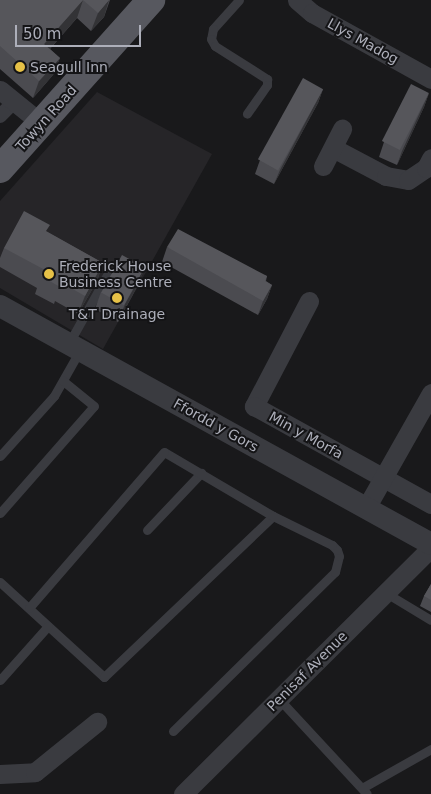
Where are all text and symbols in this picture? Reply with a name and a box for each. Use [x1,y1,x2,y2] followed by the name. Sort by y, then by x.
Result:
[18,15,144,47] scale bar
[325,15,401,67] street label: Llys Madog
[23,25,61,43] text: 50 m
[30,59,108,75] place label: Seagull Inn
[14,61,26,73] marker: Seagull Inn
[12,82,80,154] street label: Towyn Road
[59,258,172,290] place label: Frederick House Business Centre
[43,268,55,280] marker: Frederick House Business Centre
[111,292,123,304] marker: T&T Drainage
[69,306,165,322] place label: T&T Drainage
[171,395,261,455] street label: Ffordd y Gors
[266,408,346,462] street label: Min y Morfa
[263,627,351,715] street label: Penisaf Avenue

